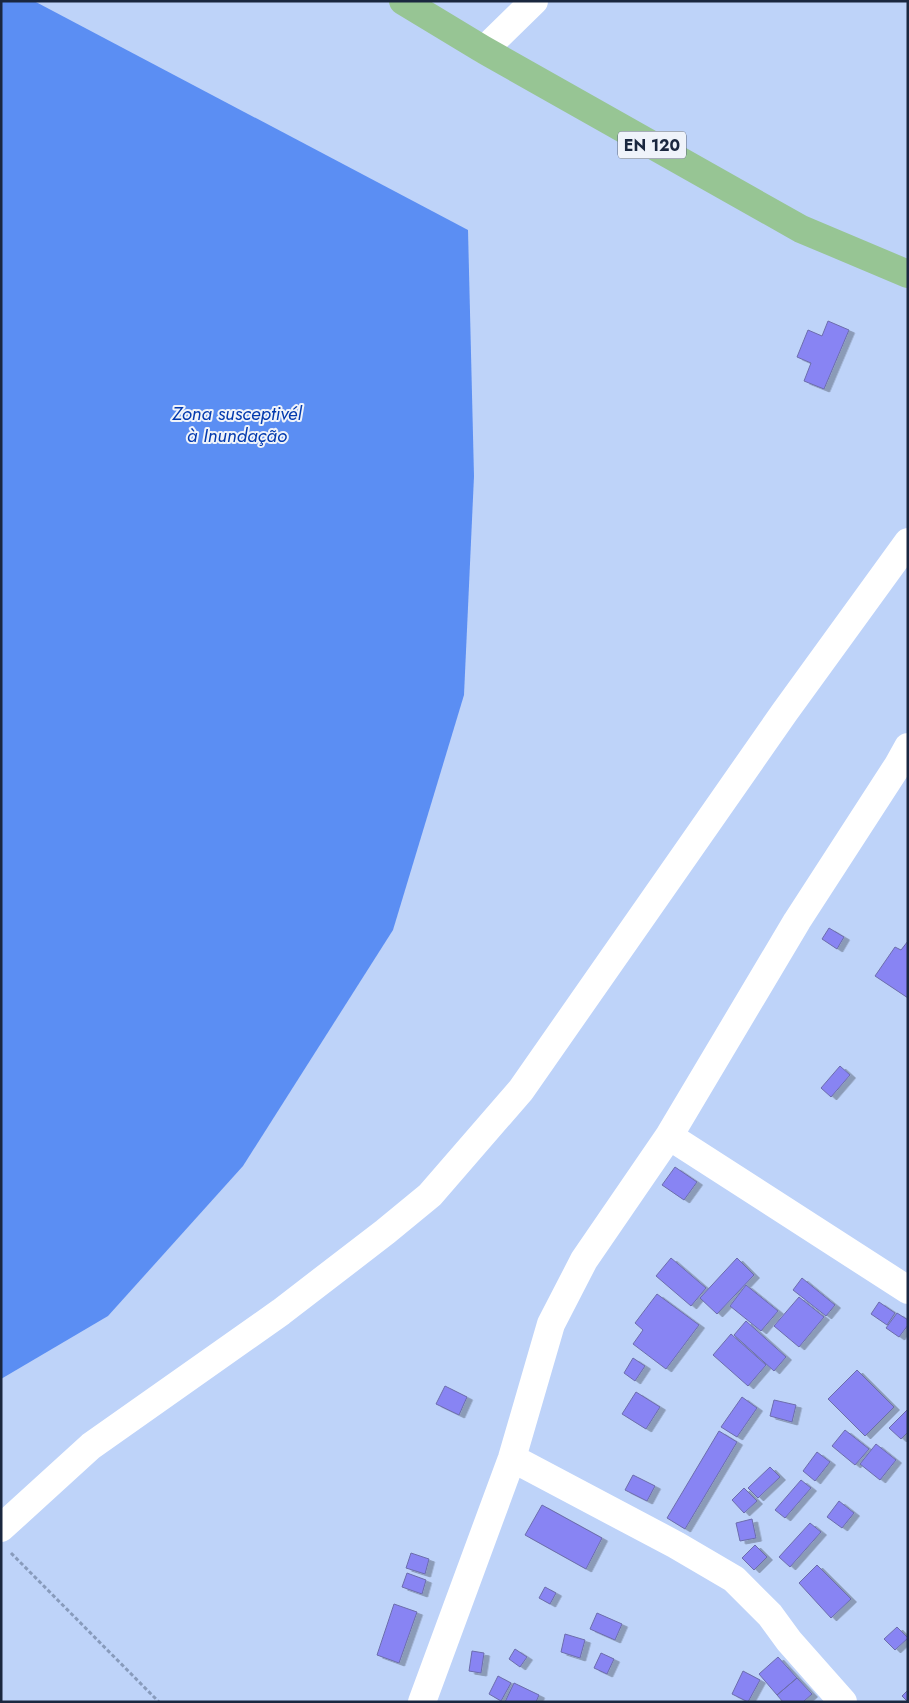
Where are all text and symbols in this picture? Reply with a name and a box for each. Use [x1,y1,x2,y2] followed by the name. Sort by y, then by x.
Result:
[618,132,686,158] road number: EN 120
[171,400,303,449] water label: Zona susceptivél à Inundação

